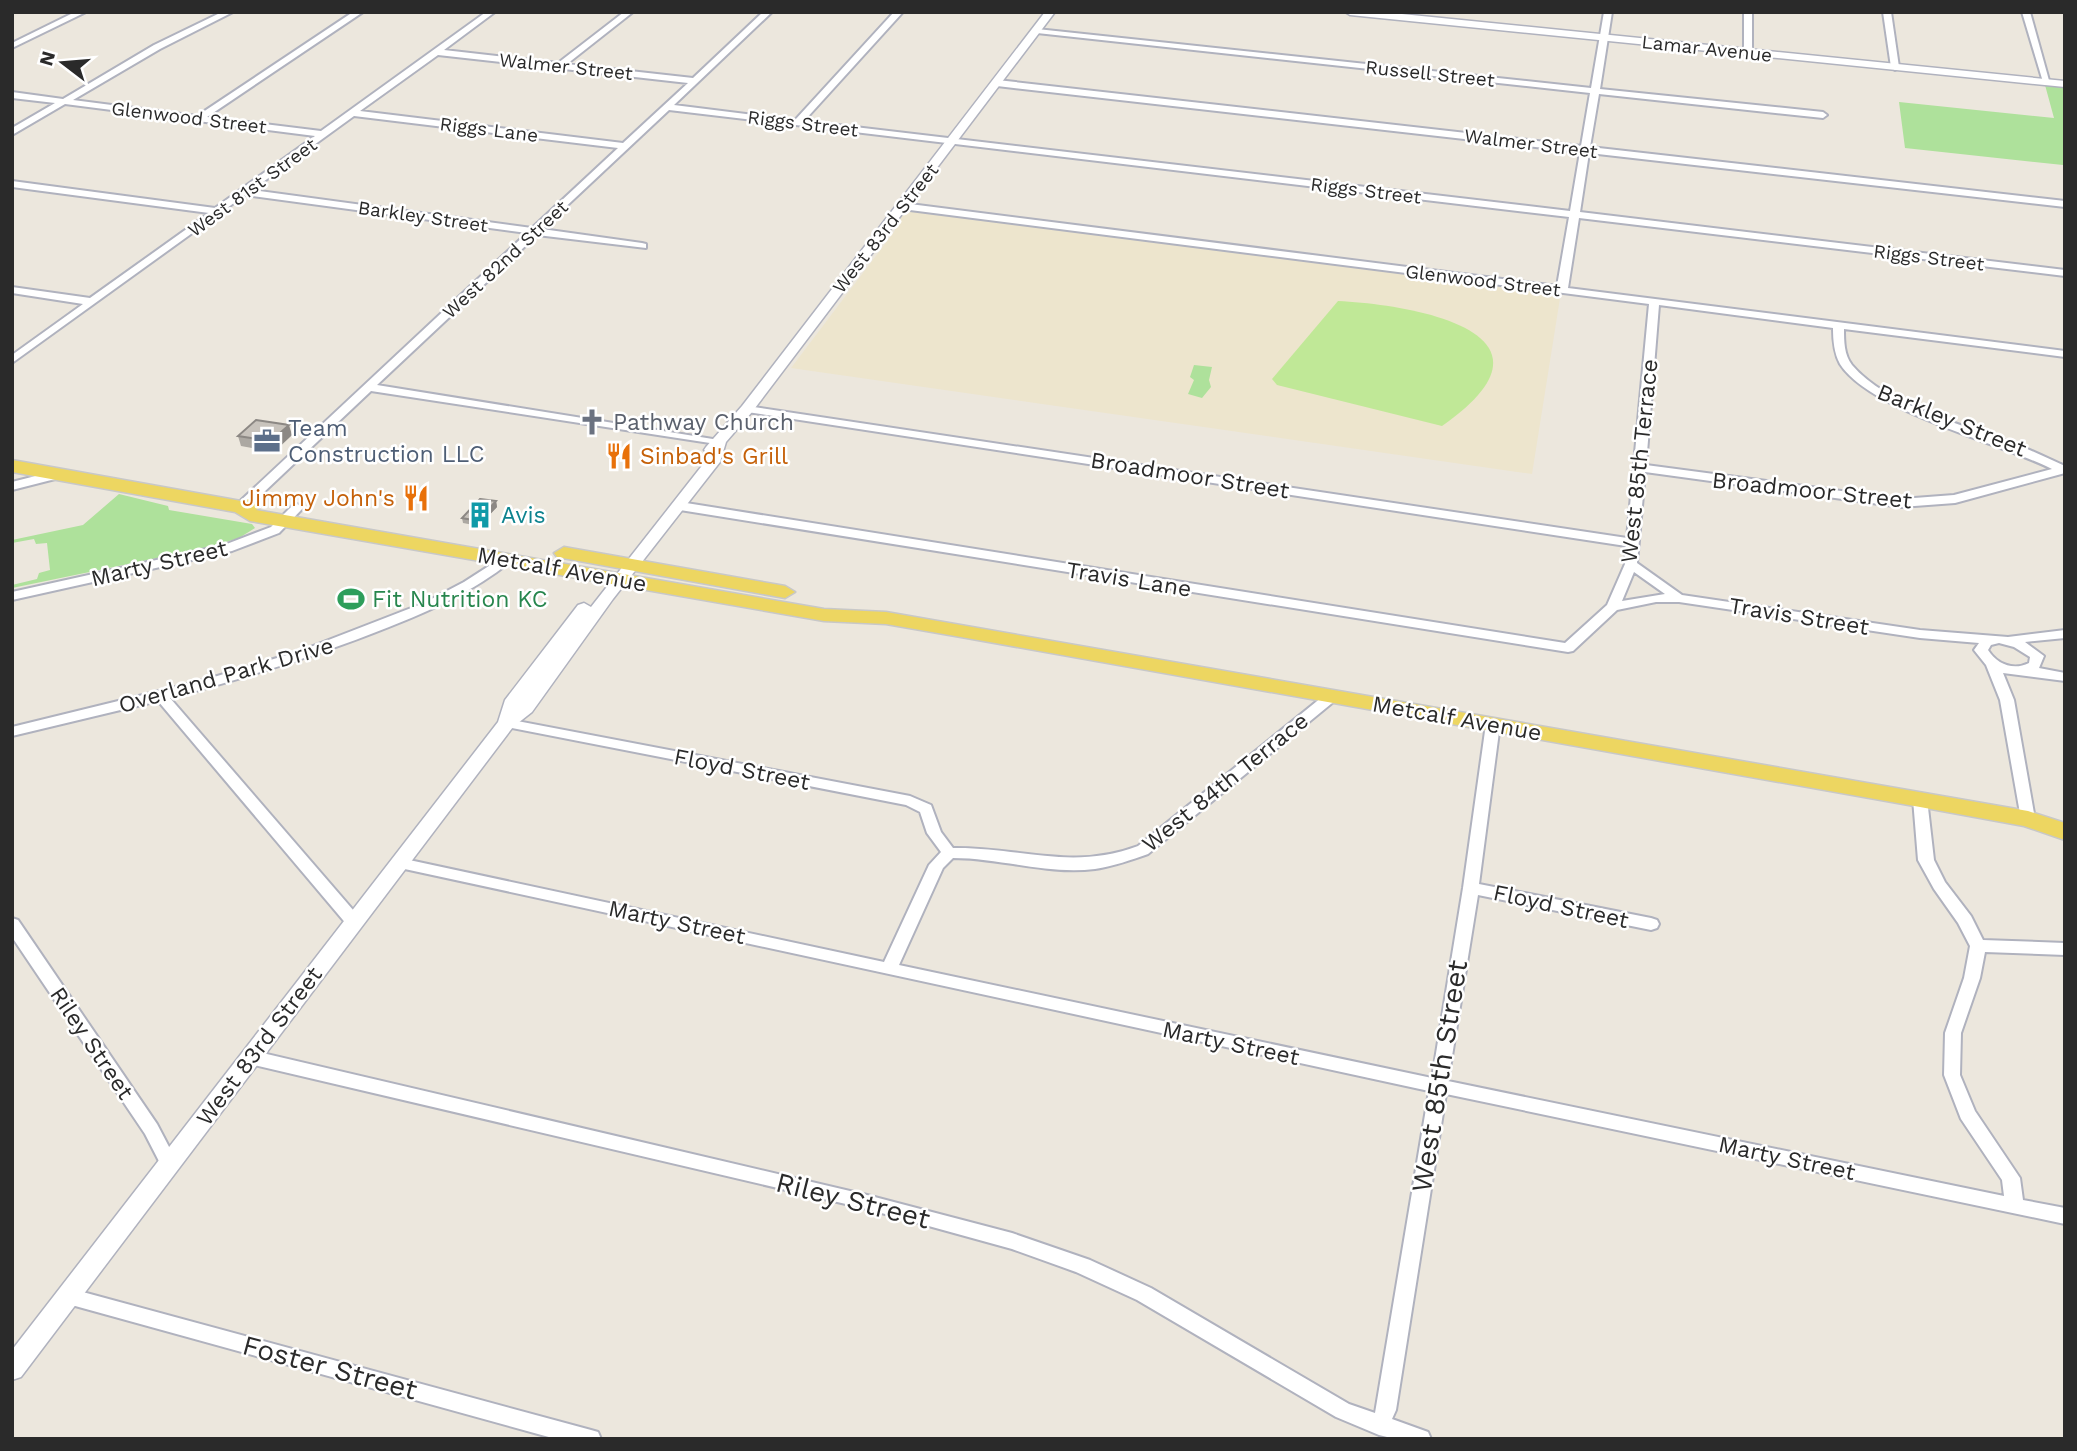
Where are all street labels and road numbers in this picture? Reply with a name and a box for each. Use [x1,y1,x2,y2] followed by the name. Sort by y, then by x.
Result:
[1640,30,1773,67] street label: Lamar Avenue
[498,48,634,85] street label: Walmer Street
[1364,55,1496,92] street label: Russell Street
[110,97,268,138] street label: Glenwood Street
[746,105,860,142] street label: Riggs Street
[438,112,540,147] street label: Riggs Lane
[1463,124,1599,163] street label: Walmer Street
[183,133,321,242] street label: West 81st Street
[828,159,943,298] street label: West 83rd Street
[1309,172,1423,209] street label: Riggs Street
[438,195,573,323] street label: West 82nd Street
[356,196,489,237] street label: Barkley Street
[1872,239,1986,276] street label: Riggs Street
[1404,260,1562,301] street label: Glenwood Street
[1615,358,1664,564] street label: West 85th Terrace
[1873,378,2031,463] street label: Barkley Street
[1089,446,1292,505] street label: Broadmoor Street
[1711,467,1914,514] street label: Broadmoor Street
[88,535,230,592] street label: Marty Street
[475,541,649,598] street label: Metcalf Avenue
[1064,556,1193,603] street label: Travis Lane
[1727,592,1871,641] street label: Travis Street
[116,632,337,719] street label: Overland Park Drive
[1370,690,1544,747] street label: Metcalf Avenue
[1137,707,1314,858] street label: West 84th Terrace
[672,743,813,796] street label: Floyd Street
[1491,879,1631,934] street label: Floyd Street
[606,895,748,950] street label: Marty Street
[1405,957,1474,1195] street label: West 85th Street
[191,961,328,1131] street label: West 83rd Street
[44,982,139,1105] street label: Riley Street
[1160,1016,1302,1071] street label: Marty Street
[1716,1131,1858,1186] street label: Marty Street
[772,1165,934,1236] street label: Riley Street
[239,1328,421,1407] street label: Foster Street

